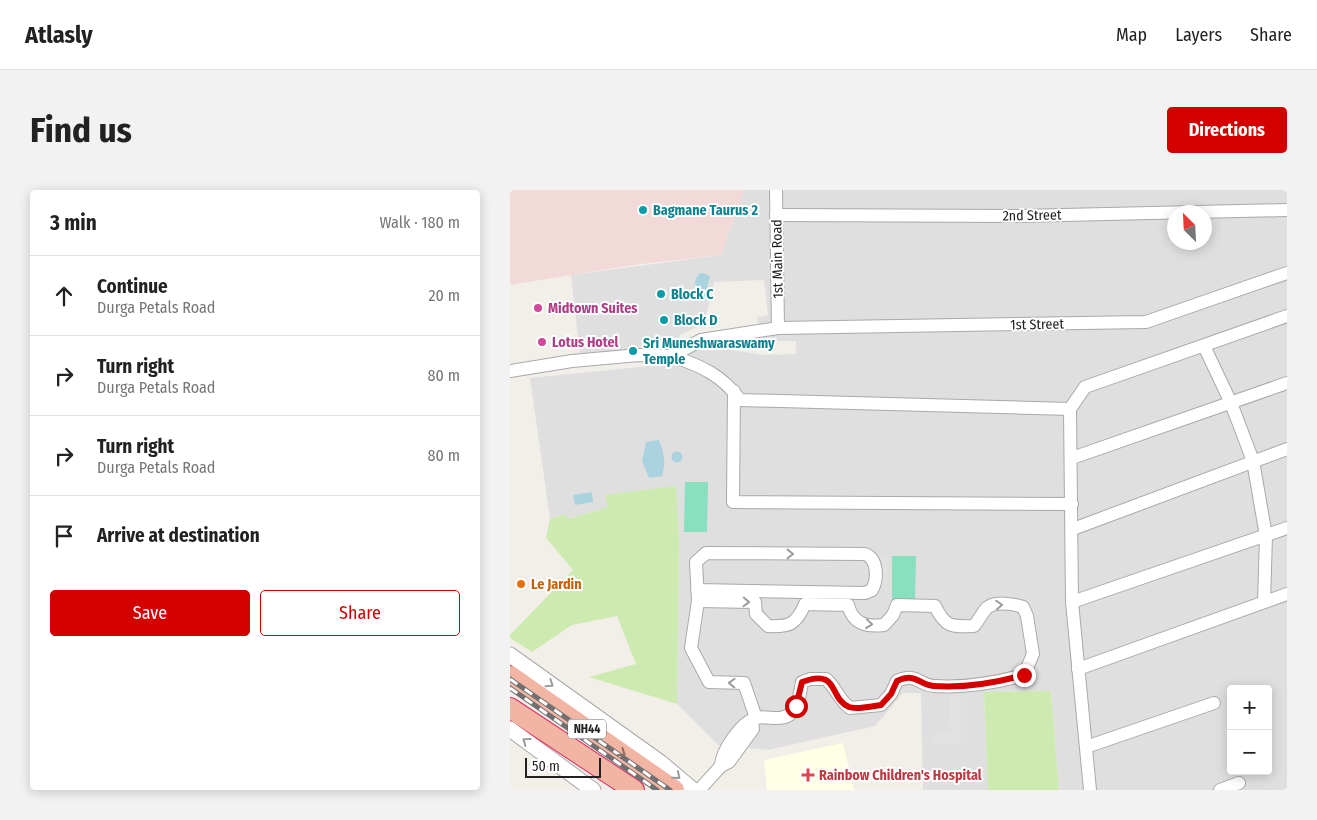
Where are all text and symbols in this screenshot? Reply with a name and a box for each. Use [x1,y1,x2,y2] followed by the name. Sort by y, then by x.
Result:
[25,21,93,49] text: Atlasly
[1116,24,1147,46] text: Map
[1175,24,1222,46] text: Layers
[1250,24,1292,46] text: Share
[1167,107,1287,153] button: Directions
[30,109,132,151] text: Find us
[653,202,758,219] place label: Bagmane Taurus 2
[637,204,649,216] marker: Bagmane Taurus 2
[1167,205,1212,250] north arrow
[1002,206,1062,225] street label: 2nd Street
[50,210,97,236] text: 3 min
[380,213,460,232] text: Walk · 180 m
[768,219,787,299] street label: 1st Main Road
[97,275,168,298] text: Continue
[50,282,78,310] icon: ahead
[429,286,460,305] text: 20 m
[671,286,714,303] place label: Block C
[655,288,667,300] marker: Block C
[97,298,215,317] text: Durga Petals Road
[548,300,637,317] place label: Midtown Suites
[532,302,544,314] marker: Midtown Suites
[674,312,718,329] place label: Block D
[658,314,670,326] marker: Block D
[1010,316,1064,333] street label: 1st Street
[552,334,619,351] place label: Lotus Hotel
[643,335,775,368] place label: Sri Muneshwaraswamy Temple
[536,336,548,348] marker: Lotus Hotel
[627,345,639,357] marker: Sri Muneshwaraswamy Temple
[97,355,174,378] text: Turn right
[50,362,78,390] icon: right
[428,366,460,385] text: 80 m
[97,378,215,397] text: Durga Petals Road
[97,435,174,458] text: Turn right
[50,442,78,470] icon: right
[428,446,460,465] text: 80 m
[97,458,215,477] text: Durga Petals Road
[50,522,78,550] icon: arrive
[97,524,260,547] text: Arrive at destination
[787,549,795,559] one-way arrow
[531,576,582,593] place label: Le Jardin
[515,578,527,590] marker: Le Jardin
[50,590,250,636] button: Save
[260,590,460,636] button: Share
[743,596,751,607] one-way arrow
[996,600,1004,611] one-way arrow
[866,619,874,630] one-way arrow
[1013,664,1036,687] route end
[728,677,736,688] one-way arrow
[544,678,553,687] one-way arrow
[1227,685,1272,775] map controls
[1227,685,1272,730] button: +
[785,695,808,718] route start
[568,720,606,738] road number: NH44
[1227,730,1272,775] button: −
[522,738,532,747] one-way arrow
[616,747,626,756] one-way arrow
[525,755,601,778] scale bar
[532,758,560,775] text: 50 m
[819,767,982,784] place label: Rainbow Children's Hospital
[801,768,815,782] marker: Rainbow Children's Hospital
[671,771,680,779] one-way arrow

